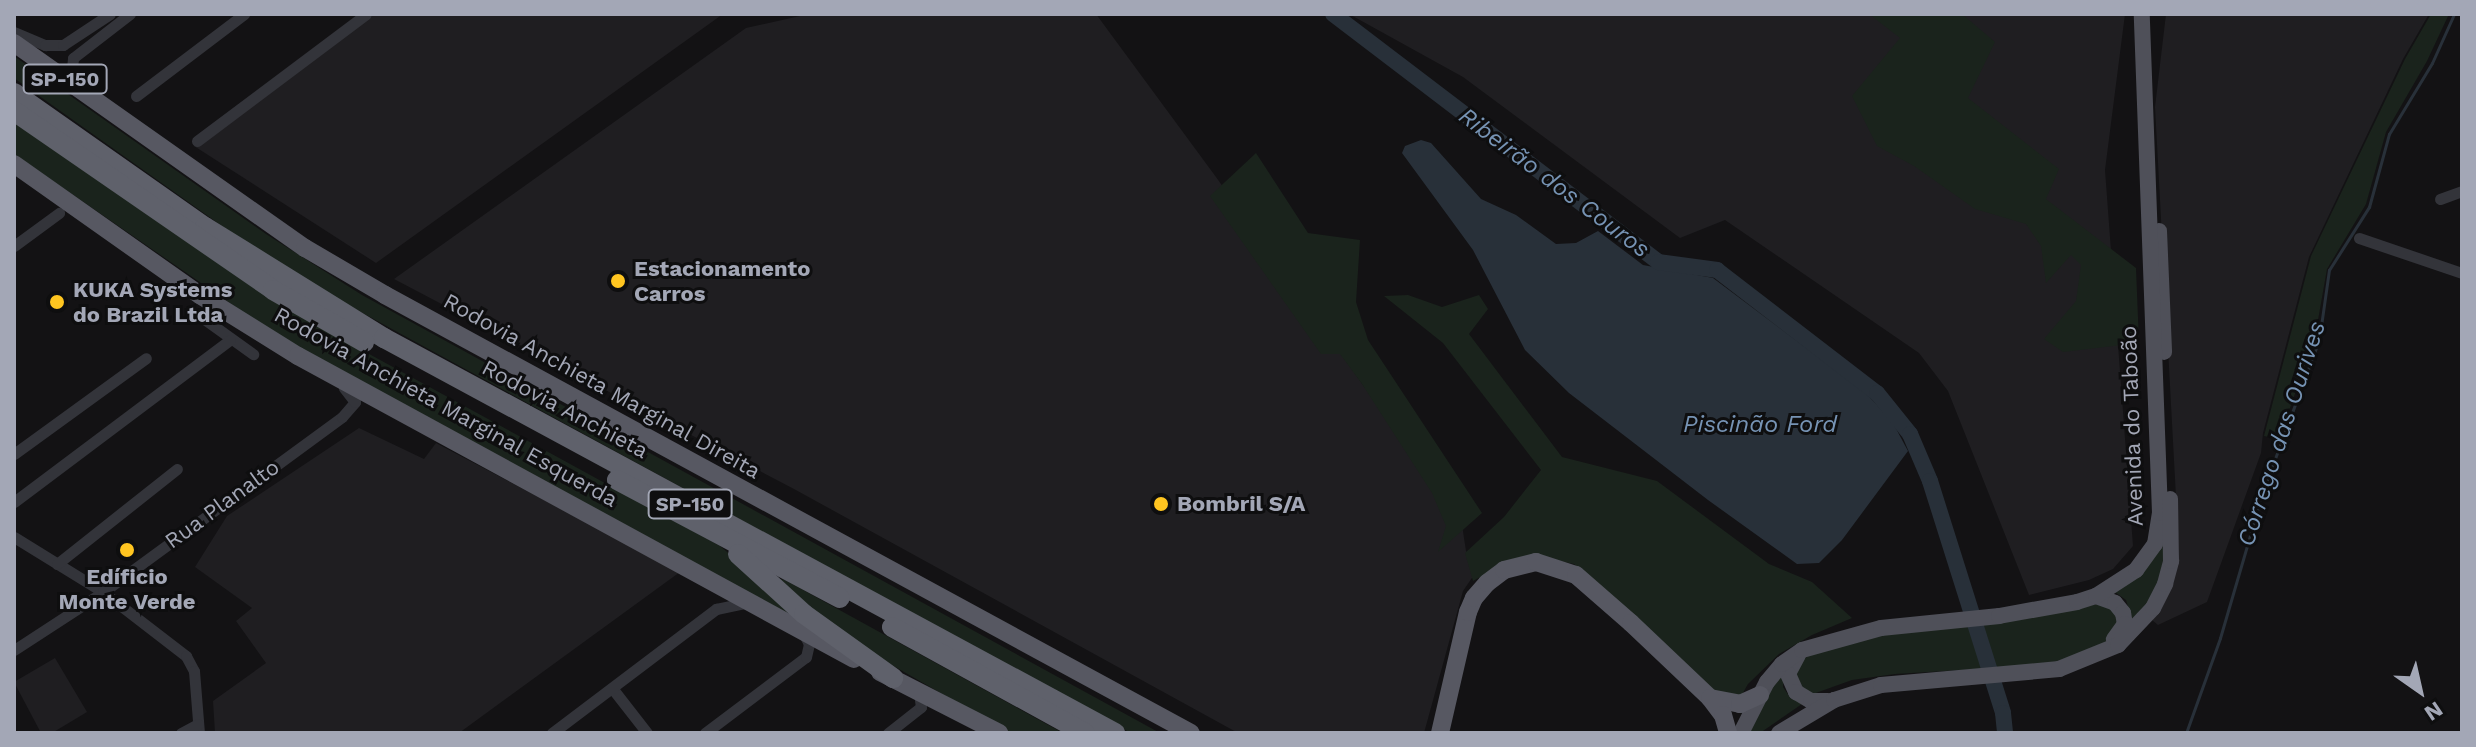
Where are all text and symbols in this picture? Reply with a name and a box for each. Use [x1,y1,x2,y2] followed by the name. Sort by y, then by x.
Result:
[21,63,109,95] road number: SP-150
[1453,102,1655,264] water label: Ribeirão dos Couros
[634,255,810,306] place label: Estacionamento Carros
[609,272,627,290] marker: Estacionamento Carros
[73,276,233,328] place label: KUKA Systems do Brazil Ltda
[438,287,766,485] street label: Rodovia Anchieta Marginal Direita
[48,293,66,311] marker: KUKA Systems do Brazil Ltda
[269,301,623,513] street label: Rodovia Anchieta Marginal Esquerda
[2232,318,2332,550] water label: Córrego das Ourives
[2115,325,2149,527] street label: Avenida do Taboão
[477,354,653,464] street label: Rodovia Anchieta
[1683,411,1837,439] water label: Piscinão Ford
[160,454,284,554] street label: Rua Planalto
[646,488,734,520] road number: SP-150
[1177,491,1306,517] place label: Bombril S/A
[1152,495,1170,513] marker: Bombril S/A
[118,541,136,559] marker: Edíficio Monte Verde
[58,563,196,614] place label: Edíficio Monte Verde
[2380,651,2460,731] north arrow
[2420,696,2447,726] text: N

